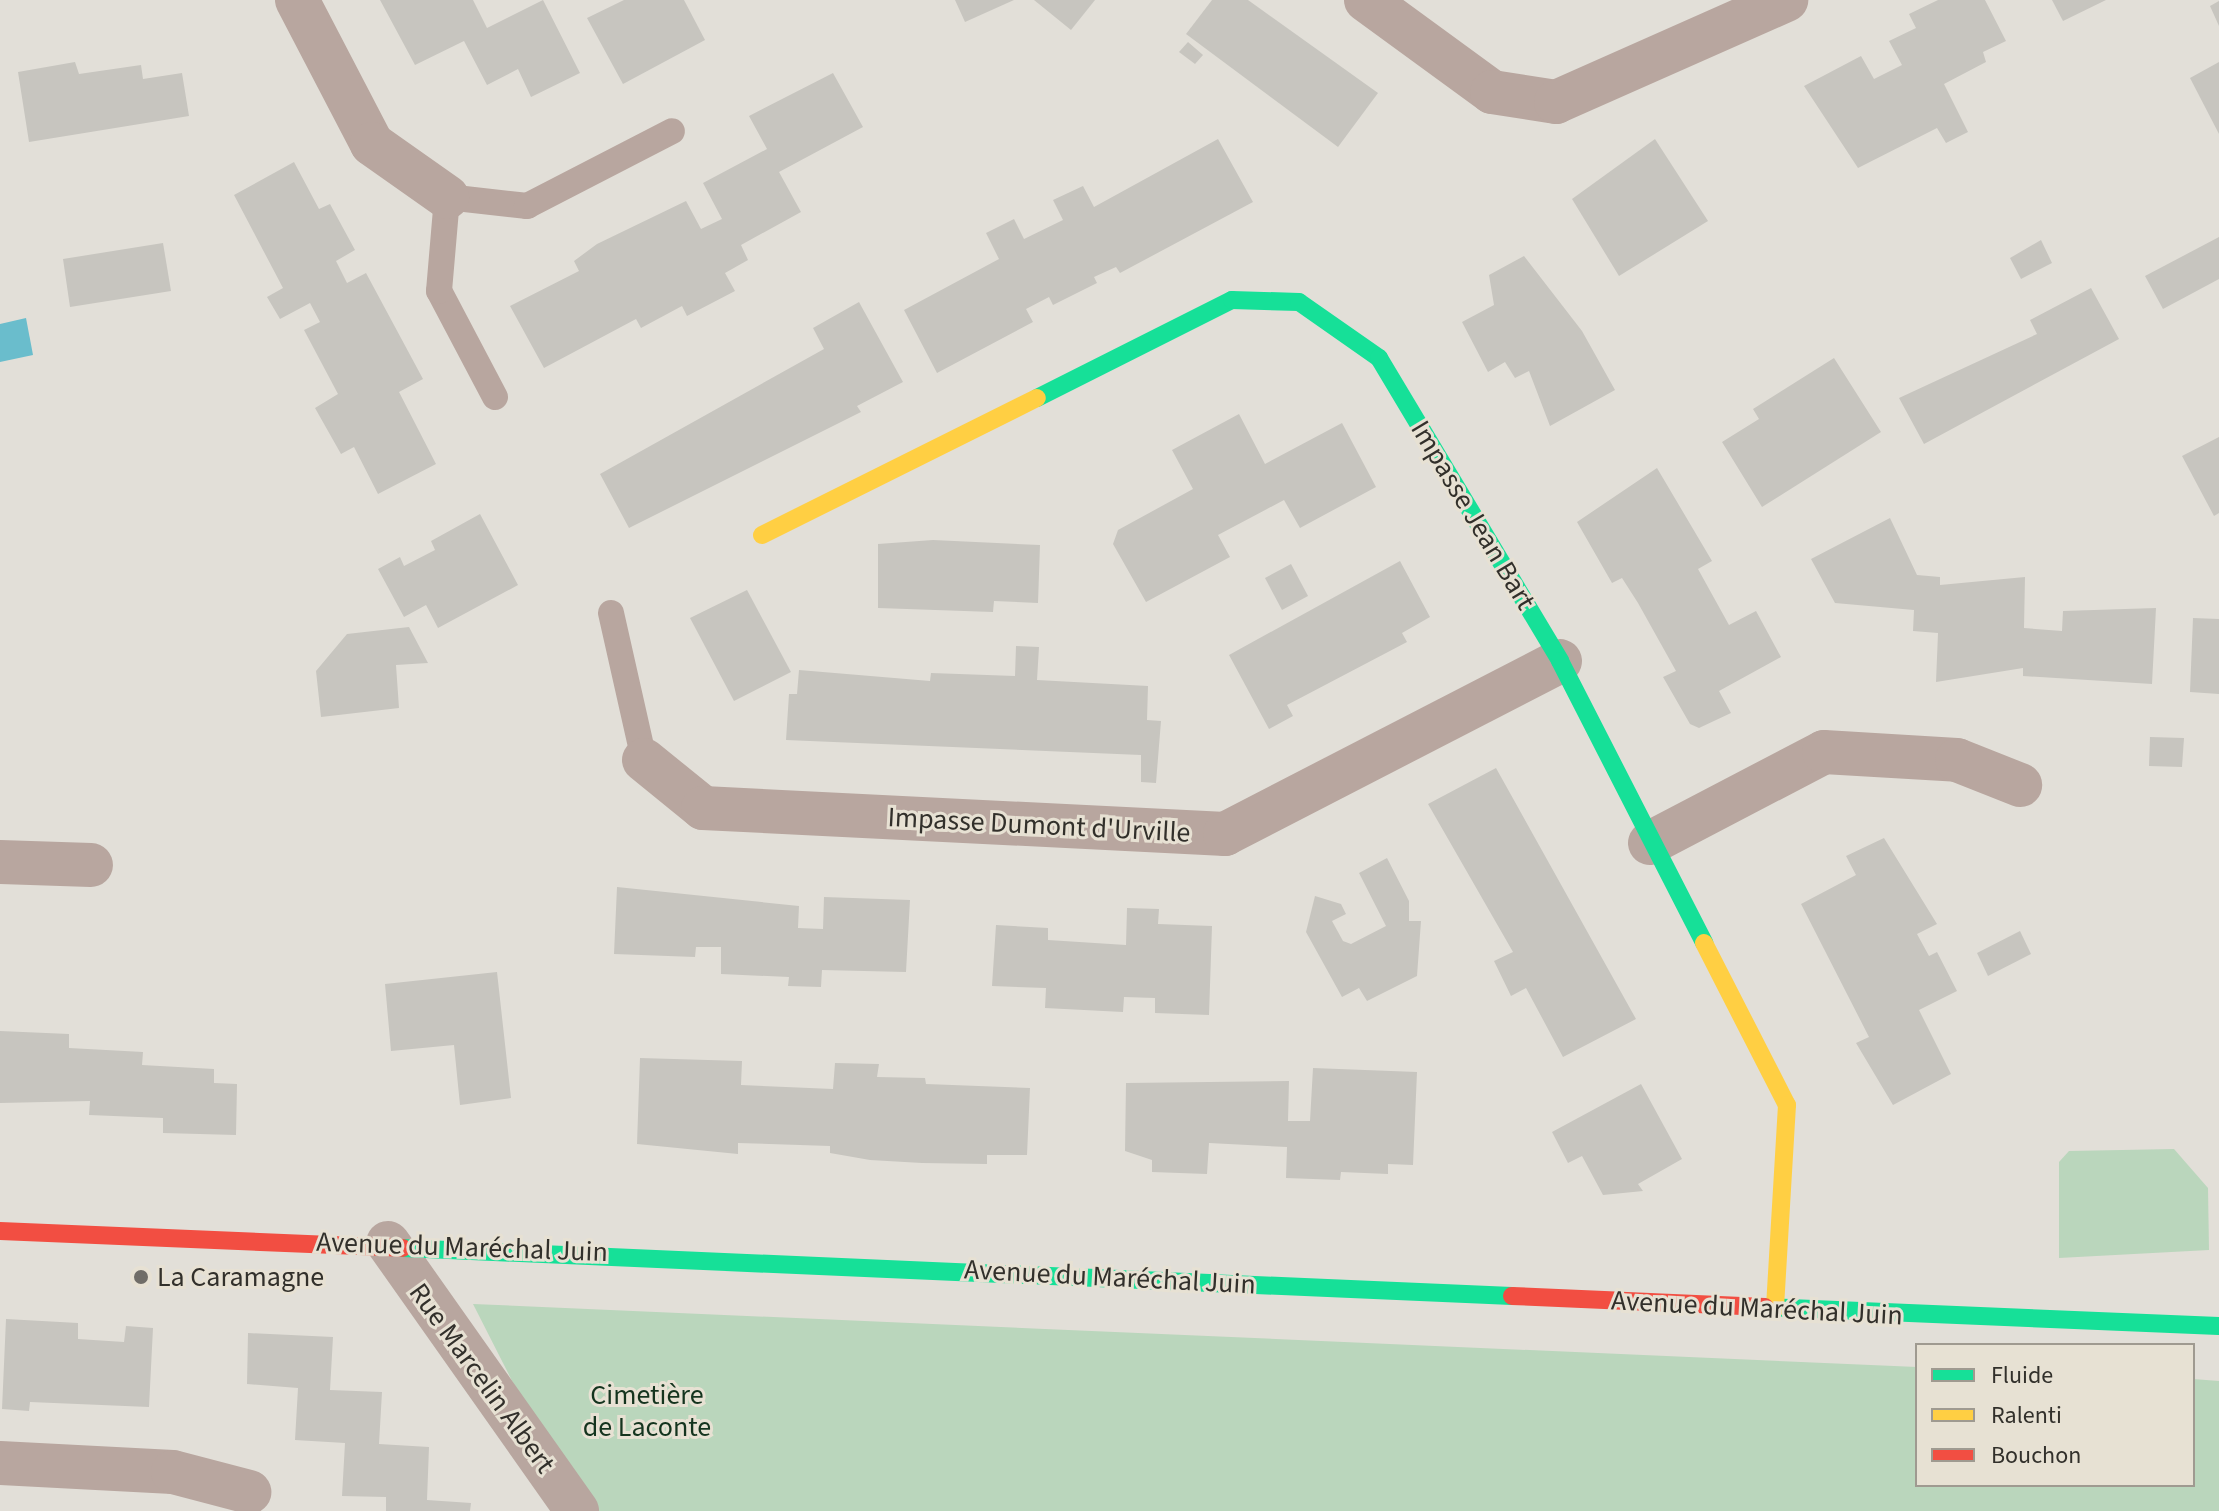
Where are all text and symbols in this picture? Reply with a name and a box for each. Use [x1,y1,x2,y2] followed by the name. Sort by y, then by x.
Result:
[1403,414,1543,616] street label: Impasse Jean Bart
[887,800,1191,850] street label: Impasse Dumont d'Urville
[316,1225,608,1269] street label: Avenue du Maréchal Juin
[963,1253,1257,1301] street label: Avenue du Maréchal Juin
[157,1260,324,1294] place label: La Caramagne
[132,1268,150,1286] marker: La Caramagne
[402,1277,562,1479] street label: Rue Marcelin Albert
[1610,1284,1904,1332] street label: Avenue du Maréchal Juin
[1915,1343,2195,1487] legend
[1991,1358,2053,1393] text: Fluide
[583,1378,711,1444] park label: Cimetière de Laconte
[1991,1398,2062,1433] text: Ralenti
[1991,1438,2081,1473] text: Bouchon

